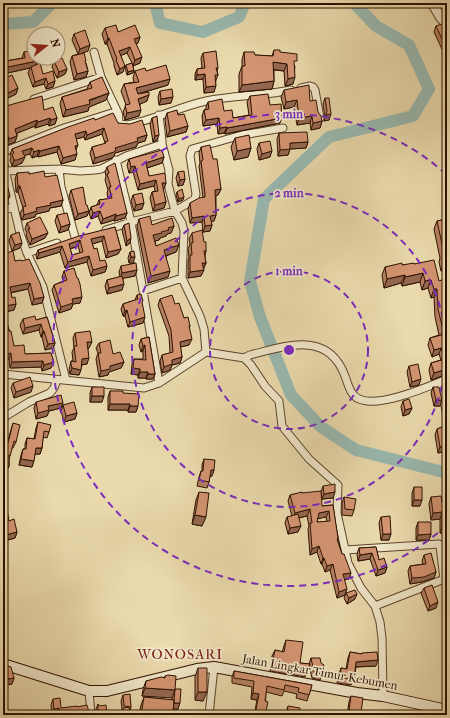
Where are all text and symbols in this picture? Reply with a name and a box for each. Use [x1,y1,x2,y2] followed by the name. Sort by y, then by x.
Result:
[26,26,66,66] north arrow
[48,37,63,50] text: N
[275,107,304,122] text: 3 min
[274,186,305,200] text: 2 min
[275,264,304,278] text: 1 min
[282,343,296,357] centre of rings
[136,646,223,663] district label: WONOSARI
[240,651,399,693] street label: Jalan Lingkar Timur Kebumen

